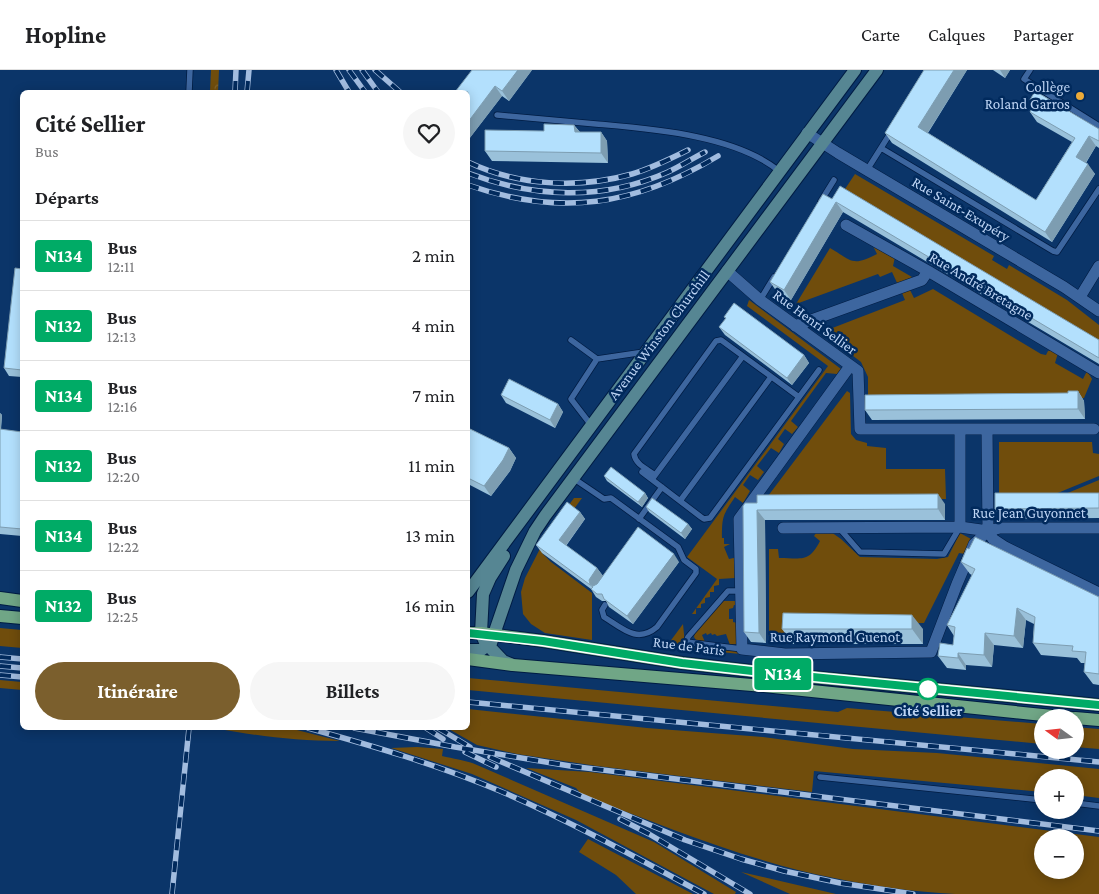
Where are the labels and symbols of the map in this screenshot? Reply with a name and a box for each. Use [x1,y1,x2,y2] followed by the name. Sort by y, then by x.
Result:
[985,79,1070,112] place label: Collège Roland Garros
[1074,90,1086,102] marker: Collège Roland Garros
[909,173,1013,245] street label: Rue Saint-Exupéry
[926,249,1036,324] street label: Rue André Bretagne
[605,267,713,403] street label: Avenue Winston Churchill
[770,286,860,358] street label: Rue Henri Sellier
[972,505,1087,522] street label: Rue Jean Guyonnet
[770,629,901,646] street label: Rue Raymond Guenot
[652,634,726,658] street label: Rue de Paris
[748,658,818,690] line badge: N134
[917,678,939,700] marker: Cité Sellier
[893,703,963,719] place label: Cité Sellier
[1034,709,1084,759] north arrow

